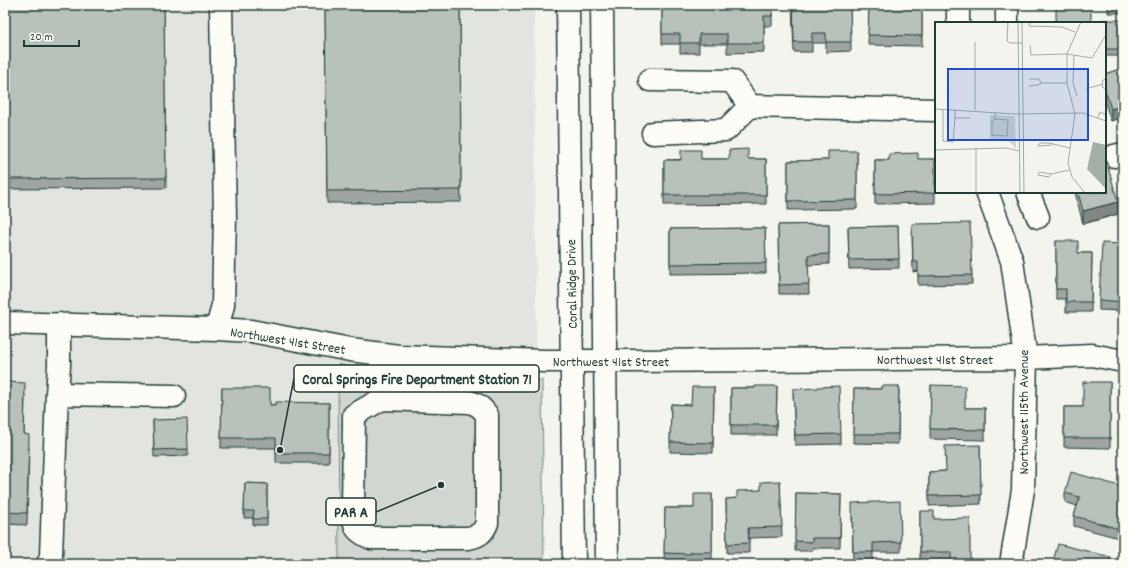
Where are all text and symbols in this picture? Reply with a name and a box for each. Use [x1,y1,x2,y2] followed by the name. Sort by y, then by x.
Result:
[24,22,79,48] scale bar
[935,22,1106,193] inset map
[30,29,53,46] text: 20 m
[562,239,584,329] street label: Coral Ridge Drive
[229,323,347,361] street label: Northwest 41st Street
[1015,349,1035,475] street label: Northwest 115th Avenue
[877,351,993,371] street label: Northwest 41st Street
[553,353,669,373] street label: Northwest 41st Street
[294,365,539,392] callout: Coral Springs Fire Department Station 71
[302,370,532,392] text: Coral Springs Fire Department Station 71
[326,498,376,525] callout: PAR A
[334,503,368,525] text: PAR A

